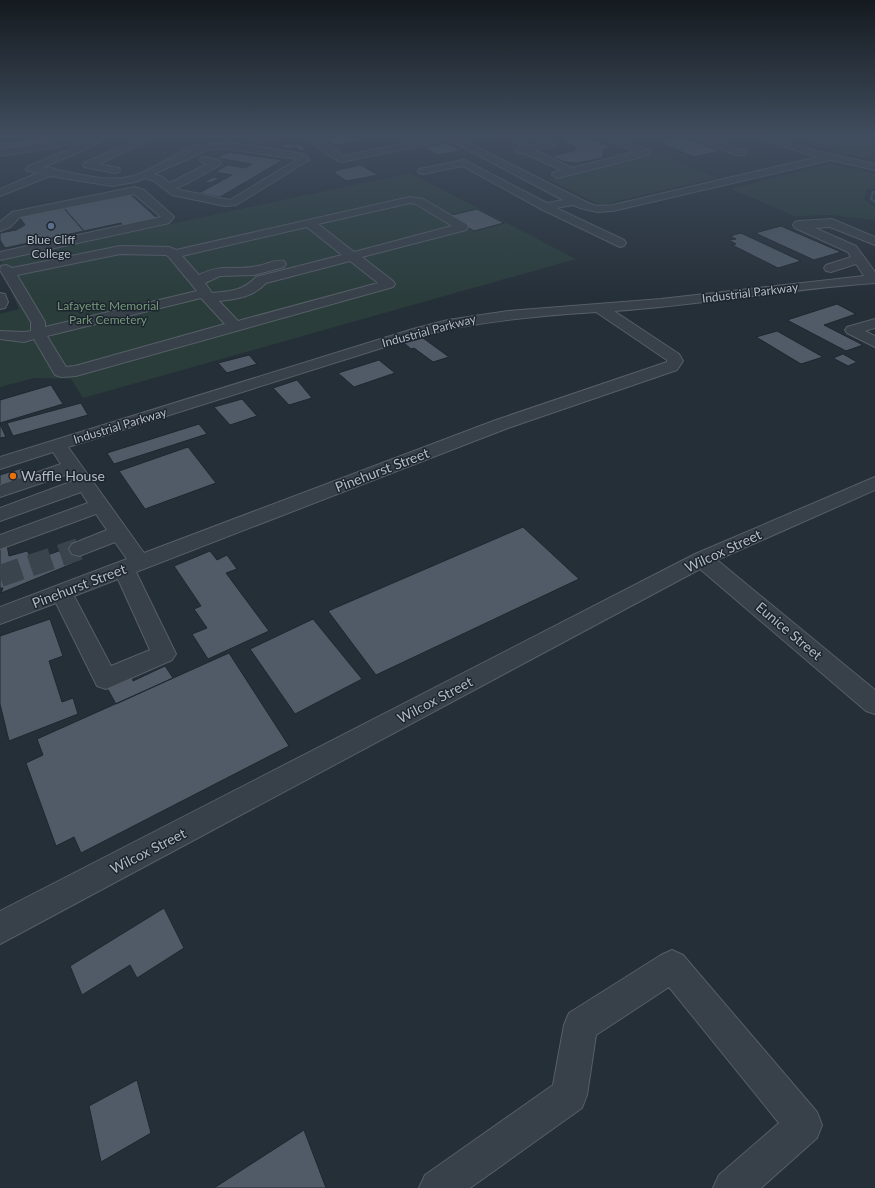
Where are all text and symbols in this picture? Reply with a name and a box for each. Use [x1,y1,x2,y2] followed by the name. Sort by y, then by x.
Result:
[46,221,56,231] marker: Blue Cliff College
[27,232,75,261] place label: Blue Cliff College
[701,279,800,306] street label: Industrial Parkway
[57,298,159,327] park label: Lafayette Memorial Park Cemetery
[380,311,478,350] street label: Industrial Parkway
[71,404,169,447] street label: Industrial Parkway
[332,444,431,495] street label: Pinehurst Street
[21,467,105,484] place label: Waffle House
[8,471,18,481] marker: Waffle House
[682,525,764,576] street label: Wilcox Street
[29,560,128,611] street label: Pinehurst Street
[753,598,826,663] street label: Eunice Street
[394,673,475,726] street label: Wilcox Street
[107,824,188,877] street label: Wilcox Street

